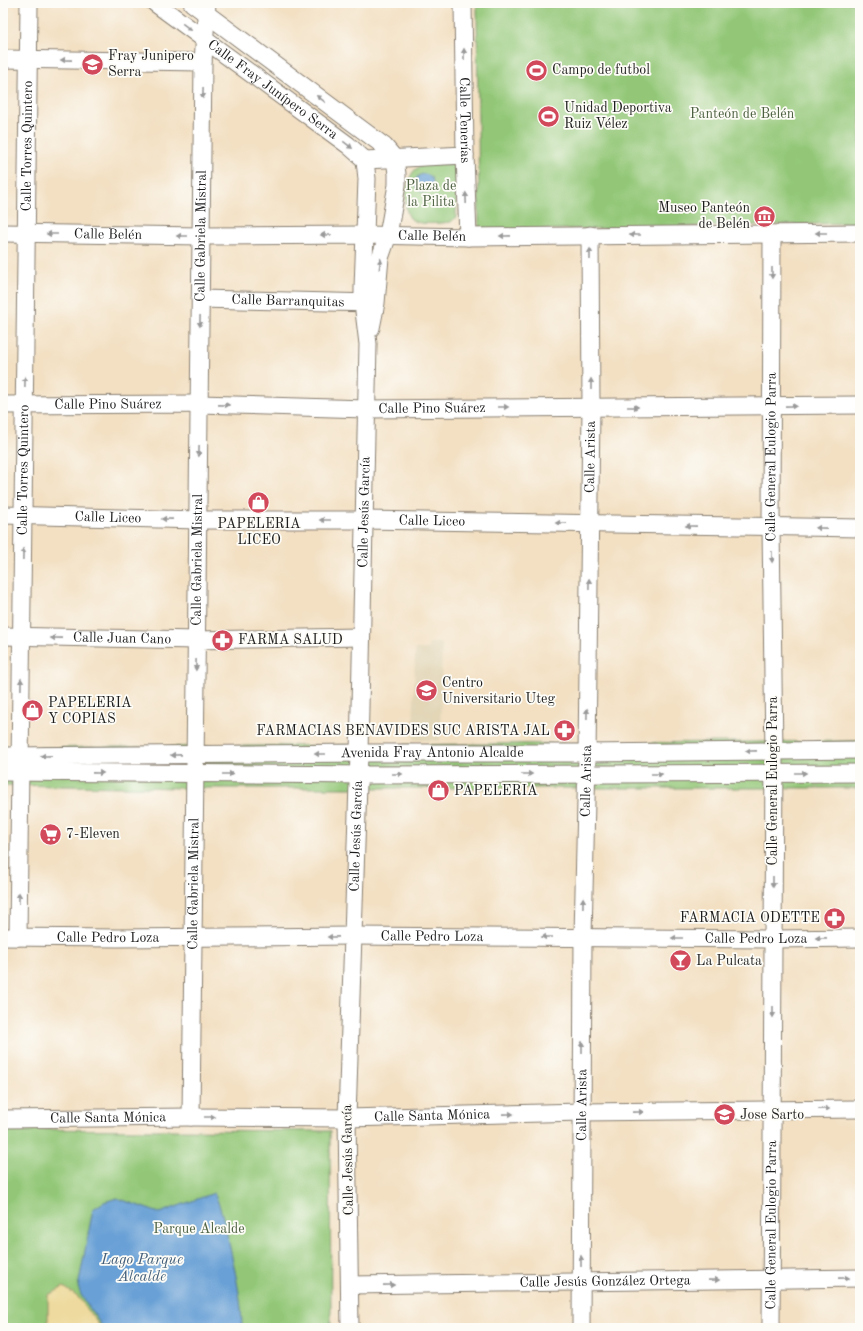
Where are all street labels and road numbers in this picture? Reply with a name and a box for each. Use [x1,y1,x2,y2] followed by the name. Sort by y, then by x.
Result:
[205,37,340,142] street label: Calle Fray Junípero Serra
[457,77,472,163] street label: Calle Tenerías
[20,80,35,212] street label: Calle Torres Quintero
[193,170,209,302] street label: Calle Gabriela Mistral
[74,227,143,242] street label: Calle Belén
[398,229,467,244] street label: Calle Belén
[231,293,345,309] street label: Calle Barranquitas
[764,372,779,542] street label: Calle General Eulogio Parra
[54,397,162,412] street label: Calle Pino Suárez
[378,401,486,416] street label: Calle Pino Suárez
[16,404,31,536] street label: Calle Torres Quintero
[583,421,598,493] street label: Calle Arista
[356,456,373,568] street label: Calle Jesús García
[190,494,205,626] street label: Calle Gabriela Mistral
[74,510,142,526] street label: Calle Liceo
[398,514,466,529] street label: Calle Liceo
[73,630,171,646] street label: Calle Juan Cano
[766,696,780,866] street label: Calle General Eulogio Parra
[579,745,594,817] street label: Calle Arista
[340,746,524,760] street label: Avenida Fray Antonio Alcalde
[347,780,365,892] street label: Calle Jesús García
[186,818,201,950] street label: Calle Gabriela Mistral
[380,929,484,944] street label: Calle Pedro Loza
[56,930,160,945] street label: Calle Pedro Loza
[704,932,808,946] street label: Calle Pedro Loza
[575,1069,589,1141] street label: Calle Arista
[340,1104,356,1216] street label: Calle Jesús García
[374,1107,490,1124] street label: Calle Santa Mónica
[50,1110,166,1126] street label: Calle Santa Mónica
[764,1140,779,1310] street label: Calle General Eulogio Parra
[519,1273,691,1290] street label: Calle Jesús González Ortega

